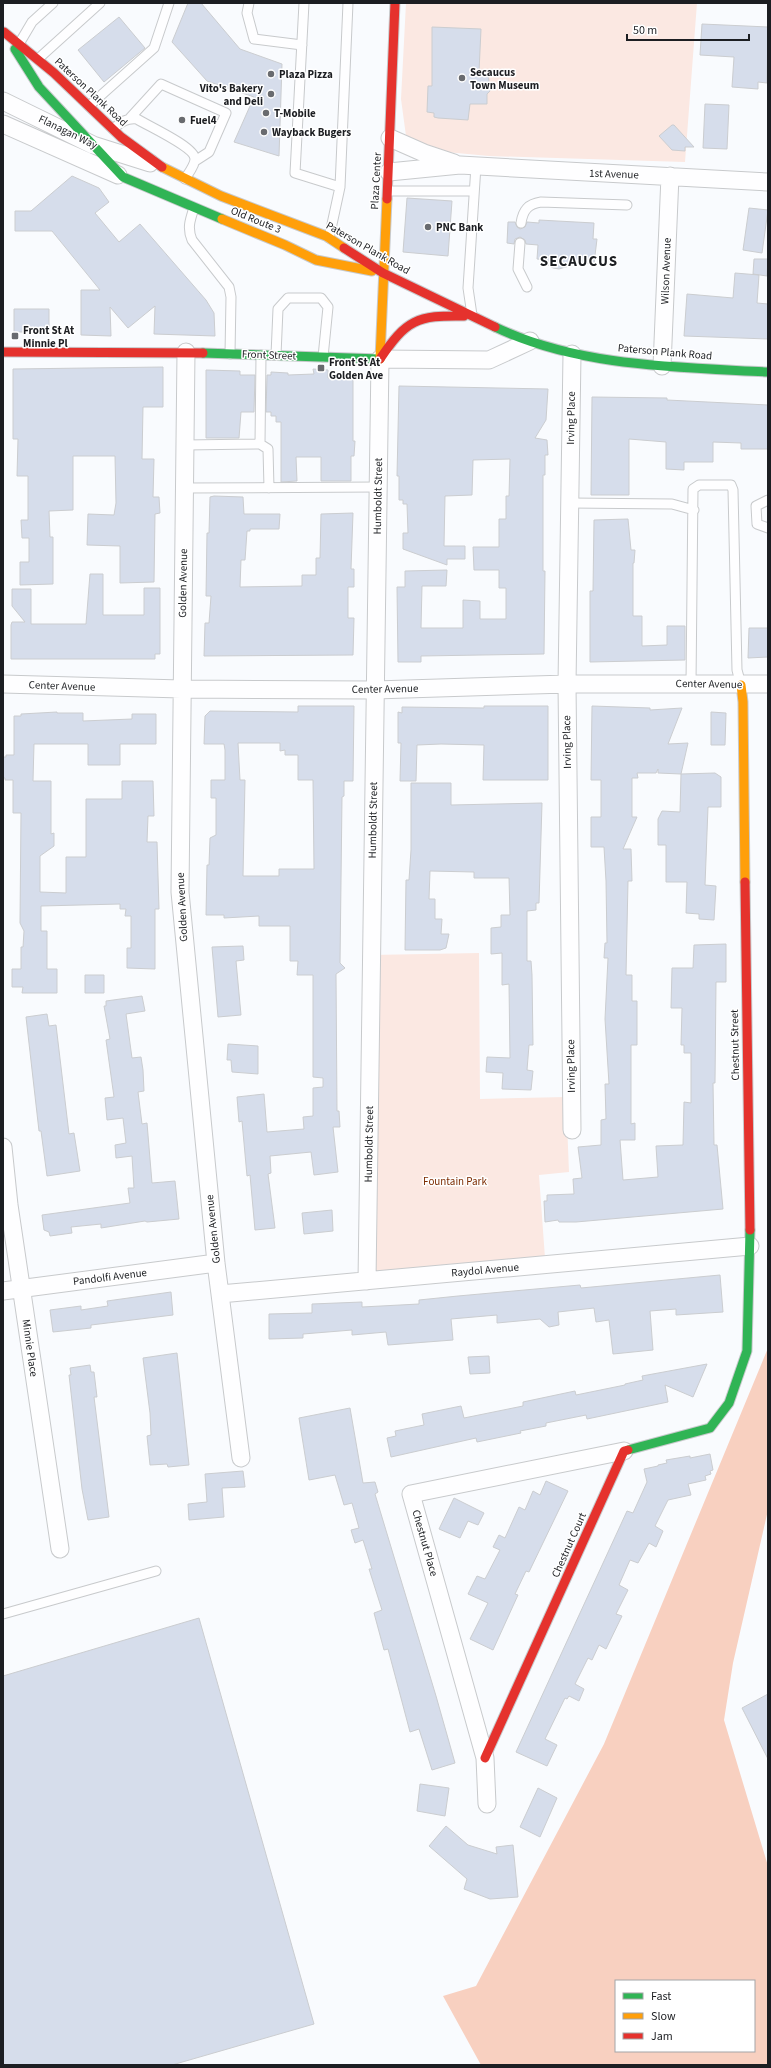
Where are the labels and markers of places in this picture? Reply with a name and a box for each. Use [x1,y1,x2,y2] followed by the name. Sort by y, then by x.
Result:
[470,65,539,93] place label: Secaucus Town Museum
[279,67,333,82] place label: Plaza Pizza
[266,69,276,79] marker: Plaza Pizza
[457,73,467,83] marker: Secaucus Town Museum
[199,81,263,109] place label: Vito's Bakery and Deli
[266,89,276,99] marker: Vito's Bakery and Deli
[274,106,316,121] place label: T-Mobile
[261,108,271,118] marker: T-Mobile
[190,113,217,128] place label: Fuel4
[177,115,187,125] marker: Fuel4
[272,125,351,140] place label: Wayback Bugers
[259,127,269,137] marker: Wayback Bugers
[436,220,483,235] place label: PNC Bank
[423,222,433,232] marker: PNC Bank
[23,323,75,351] place label: Front St At Minnie Pl
[10,331,20,341] marker: Front St At Minnie Pl
[329,355,384,383] place label: Front St At Golden Ave
[316,363,326,373] marker: Front St At Golden Ave

